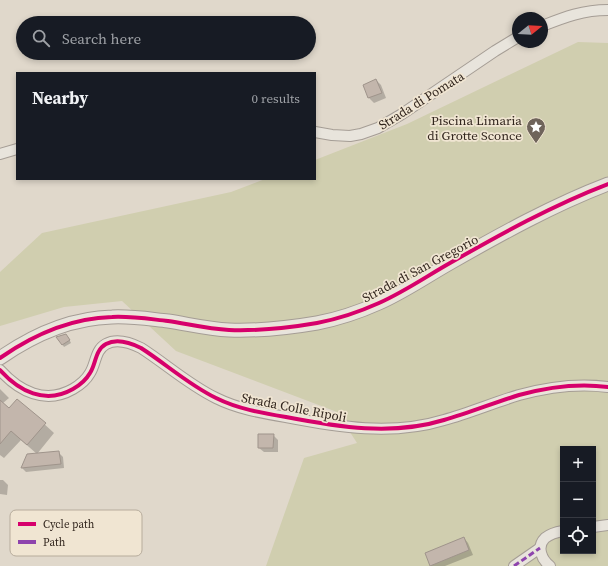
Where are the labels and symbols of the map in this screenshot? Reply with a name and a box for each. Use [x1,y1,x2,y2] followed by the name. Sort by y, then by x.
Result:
[512,12,548,48] north arrow
[375,67,467,133] street label: Strada di Pomata
[427,112,522,144] place label: Piscina Limaria di Grotte Sconce
[525,116,547,144] place icon: Piscina Limaria di Grotte Sconce
[359,231,481,306] street label: Strada di San Gregorio
[240,389,348,426] street label: Strada Colle Ripoli
[10,510,142,556] legend
[43,517,95,532] text: Cycle path
[43,535,66,550] text: Path

